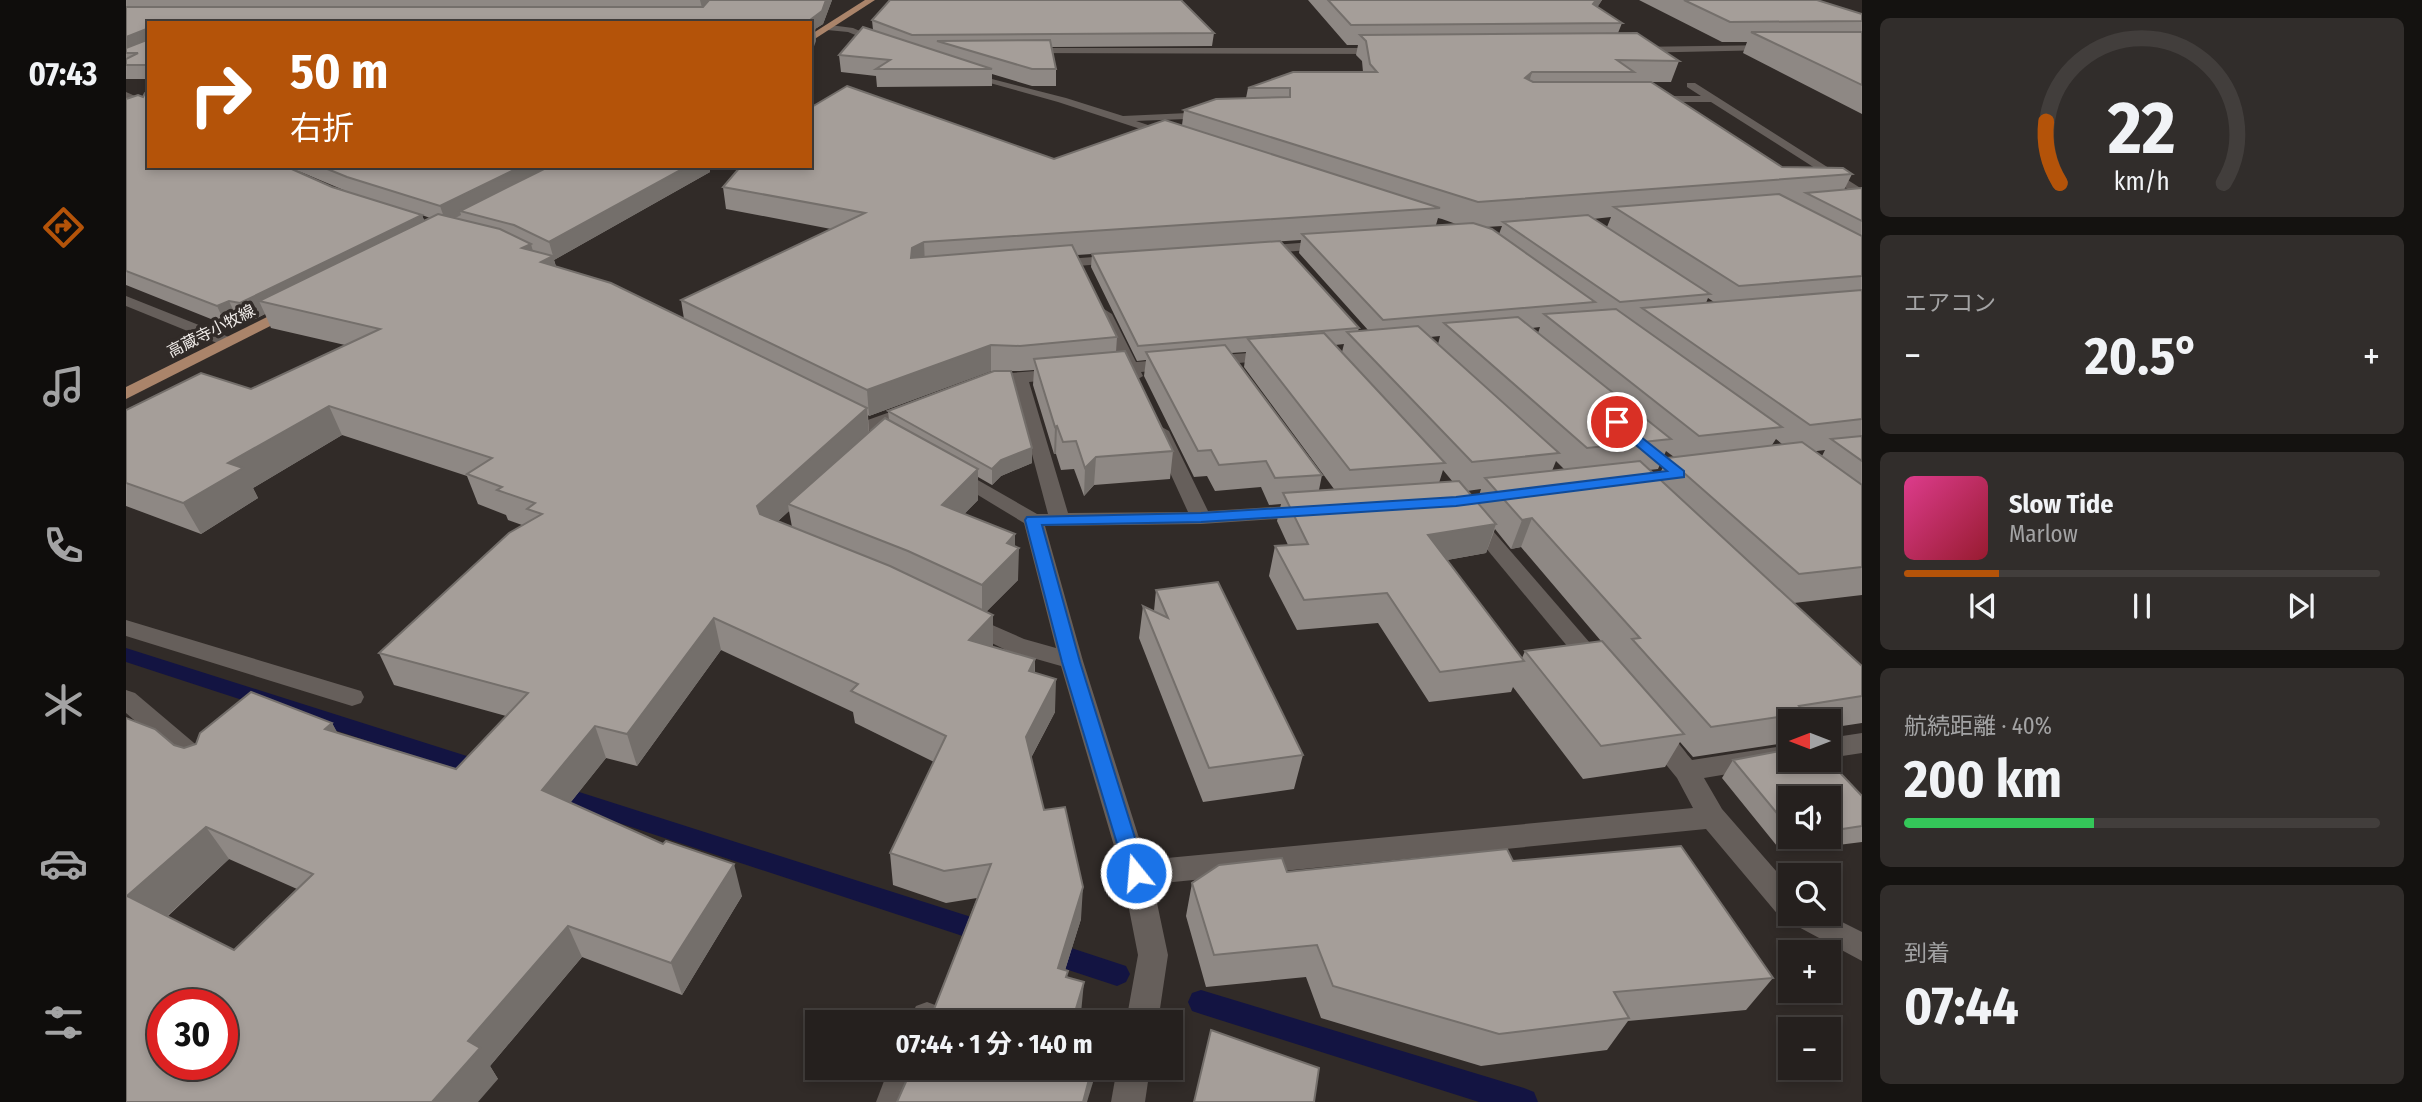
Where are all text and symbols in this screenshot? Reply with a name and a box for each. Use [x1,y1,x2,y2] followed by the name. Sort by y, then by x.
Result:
[290,42,388,101] text: 50 m
[175,49,266,140] icon: right
[29,55,97,93] text: 07:43
[2107,86,2176,173] text: 22
[290,109,354,147] text: 右折
[2114,167,2170,197] text: km/h
[39,203,88,252] icon: directions
[1904,289,1996,317] text: エアコン
[164,301,258,361] street label: 高蔵寺小牧線
[2085,325,2199,388] text: 20.5°
[1904,333,1921,379] text: −
[2363,333,2380,379] text: +
[39,362,88,411] icon: music
[1587,392,1647,452] pin
[1598,403,1636,441] icon: arrive
[2009,489,2113,520] text: Slow Tide
[2009,520,2078,548] text: Marlow
[39,521,88,570] icon: phone
[1964,587,2002,625] icon: previous
[2123,587,2161,625] icon: pause
[2282,587,2320,625] icon: next
[39,680,88,729] icon: climate
[1778,709,1841,772] north arrow
[1778,709,1841,1080] map controls
[1904,712,2052,740] text: 航続距離 · 40%
[1904,748,2062,811] text: 200 km
[1778,786,1841,849] button: sound
[1099,836,1173,910] position arrow
[39,839,88,888] icon: car
[1778,863,1841,926] button: search
[1904,939,1950,967] text: 到着
[1778,940,1841,1003] button: +
[1904,975,2019,1038] text: 07:44
[147,989,238,1080] speed limit sign: 30
[39,998,88,1047] icon: filters
[1778,1017,1841,1080] button: −
[895,1029,1093,1060] text: 07:44 · 1 分 · 140 m

